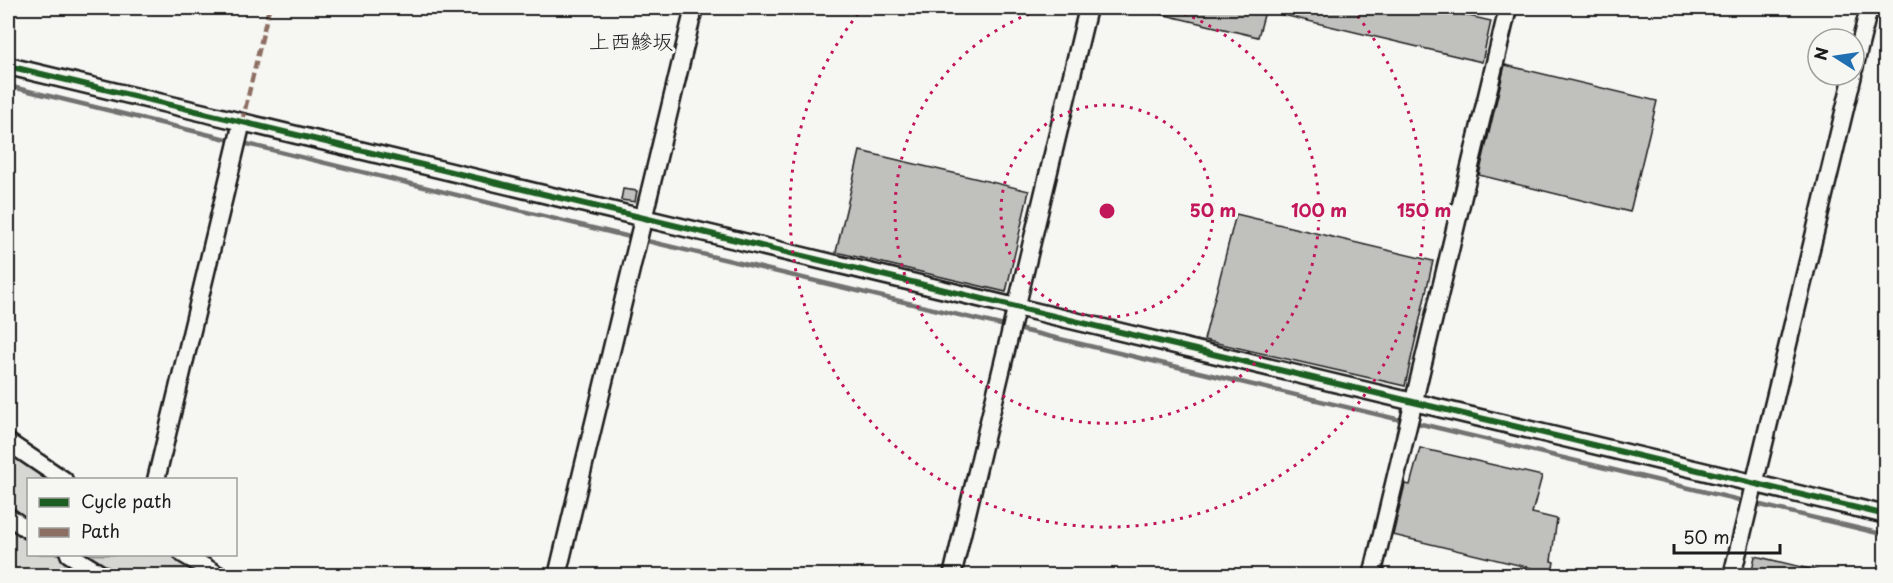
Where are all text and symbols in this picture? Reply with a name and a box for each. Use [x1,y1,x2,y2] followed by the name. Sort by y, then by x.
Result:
[589,24,673,56] district label: 上西鰺坂
[1806,27,1866,87] north arrow
[1807,45,1833,62] text: N
[1190,196,1236,223] text: 50 m
[1291,196,1347,223] text: 100 m
[1397,196,1451,223] text: 150 m
[1097,201,1117,221] centre of rings
[27,478,237,556] legend
[81,487,172,514] text: Cycle path
[81,517,120,544] text: Path
[1674,517,1780,555] scale bar
[1683,523,1730,550] text: 50 m

